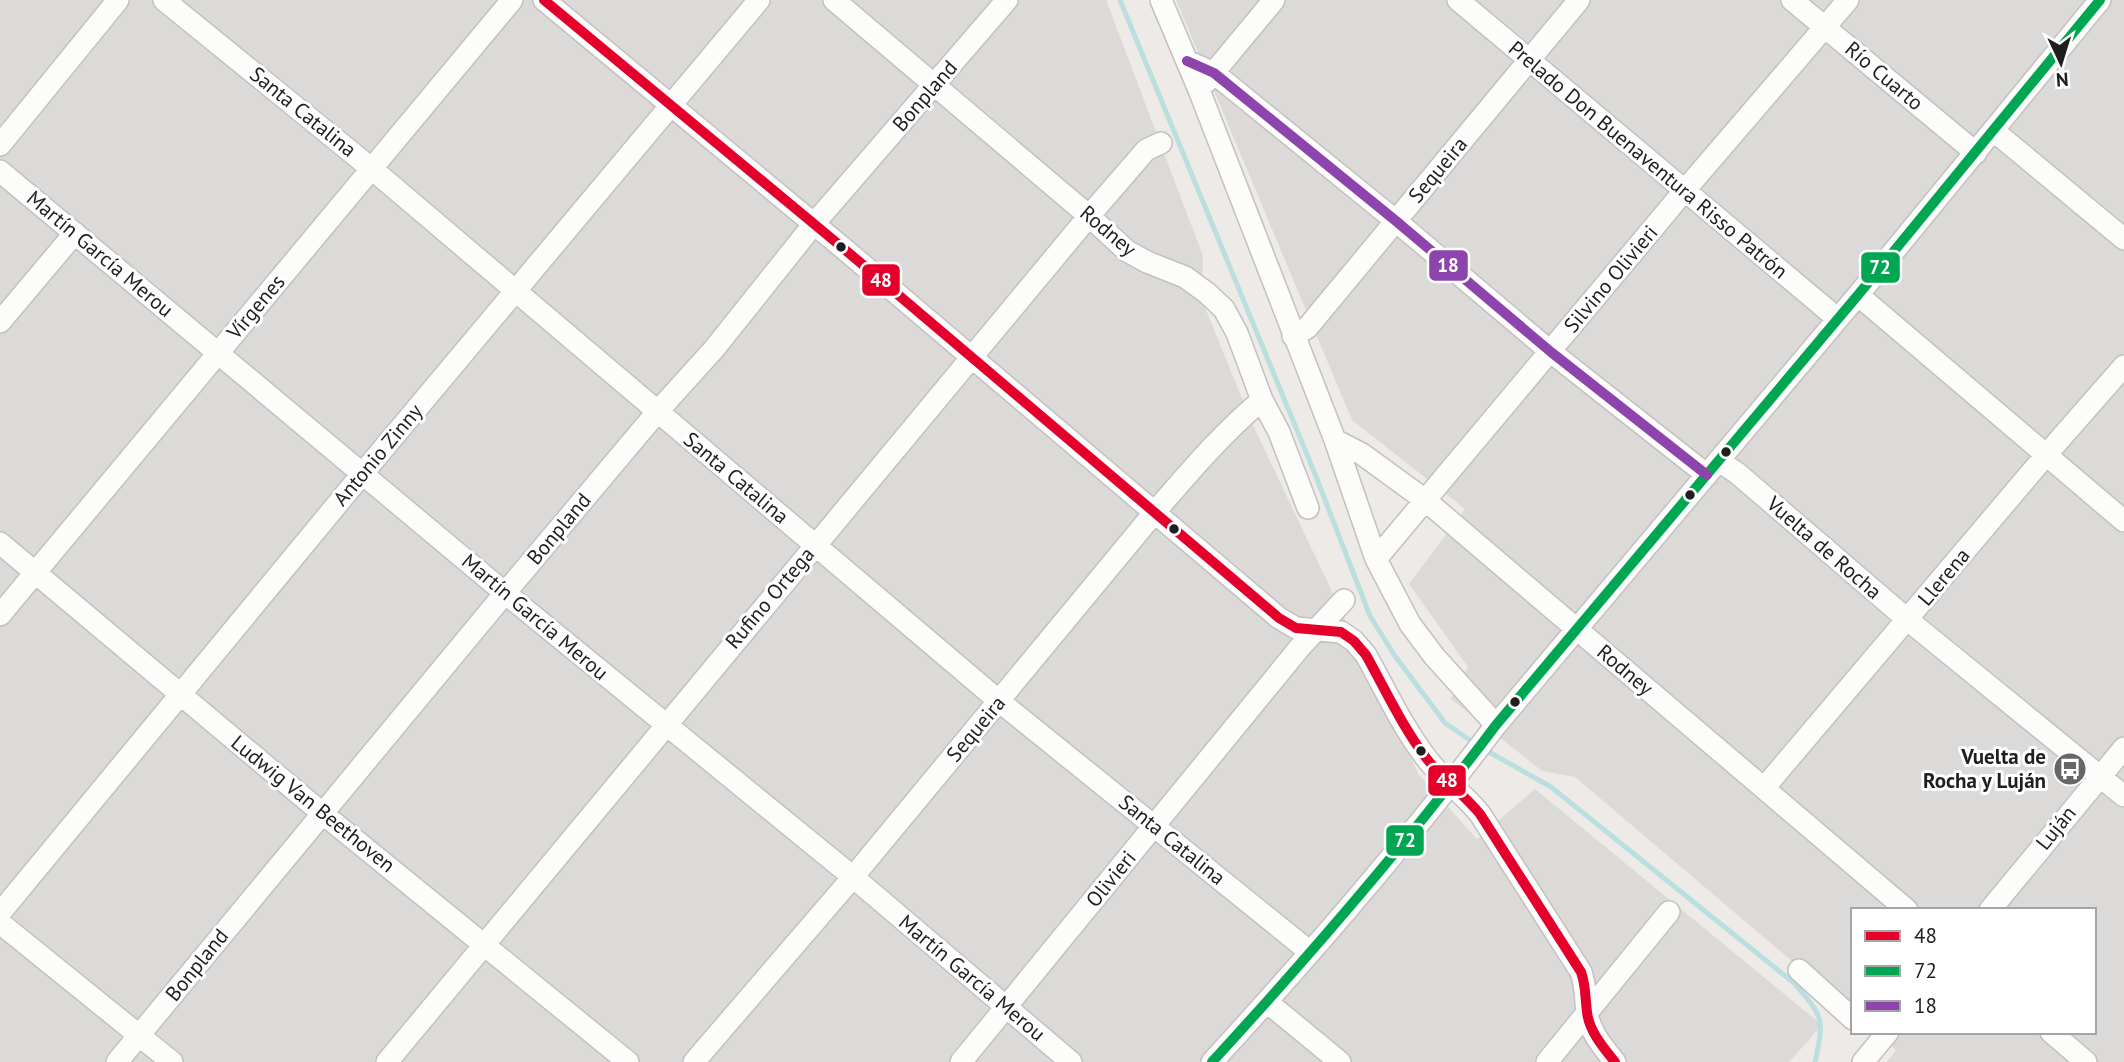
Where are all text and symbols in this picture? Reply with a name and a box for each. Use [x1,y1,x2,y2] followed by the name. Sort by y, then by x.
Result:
[2026,28,2096,98] north arrow
[1503,35,1794,285] street label: Prelado Don Buenaventura Risso Patrón
[1840,35,1929,116] street label: Río Cuarto
[886,54,963,137] street label: Bonpland
[245,60,362,163] street label: Santa Catalina
[2055,68,2069,92] text: N
[1402,131,1473,208] street label: Sequeira
[21,184,179,323] street label: Martín García Merou
[1075,199,1142,262] street label: Rodney
[1558,219,1663,338] street label: Silvino Olivieri
[834,240,848,254] unlabelled marker
[1428,249,1469,282] line badge: 18
[1860,251,1901,284] line badge: 72
[1437,253,1459,277] text: 18
[1869,255,1891,279] text: 72
[861,263,901,297] line badge: 48
[870,268,892,292] text: 48
[220,269,291,345] street label: Vírgenes
[327,398,428,511] street label: Antonio Zinny
[678,426,795,530] street label: Santa Catalina
[1719,445,1733,459] unlabelled marker
[521,487,597,570] street label: Bonpland
[1683,488,1697,502] unlabelled marker
[1760,490,1887,605] street label: Vuelta de Rocha
[1167,522,1181,536] unlabelled marker
[719,541,820,654] street label: Rufino Ortega
[1912,542,1976,611] street label: Llerena
[456,547,614,686] street label: Martín García Merou
[1592,638,1659,701] street label: Rodney
[940,690,1011,767] street label: Sequeira
[1508,695,1522,709] unlabelled marker
[226,729,401,878] street label: Ludwig Van Beethoven
[1923,743,2046,794] place label: Vuelta de Rocha y Luján
[1414,744,1428,758] unlabelled marker
[2051,750,2089,788] bus stop icon: Vuelta de Rocha y Luján
[1427,764,1467,797] line badge: 48
[1436,768,1458,792] text: 48
[1114,788,1231,891] street label: Santa Catalina
[2030,800,2082,855] street label: Luján
[1385,824,1425,857] line badge: 72
[1394,828,1416,852] text: 72
[1080,845,1142,913] street label: Olivieri
[893,908,1051,1047] street label: Martín García Merou
[1851,908,2096,1034] legend
[1914,922,1937,949] text: 48
[159,923,234,1006] street label: Bonpland
[1914,957,1937,984] text: 72
[1914,992,1937,1019] text: 18

